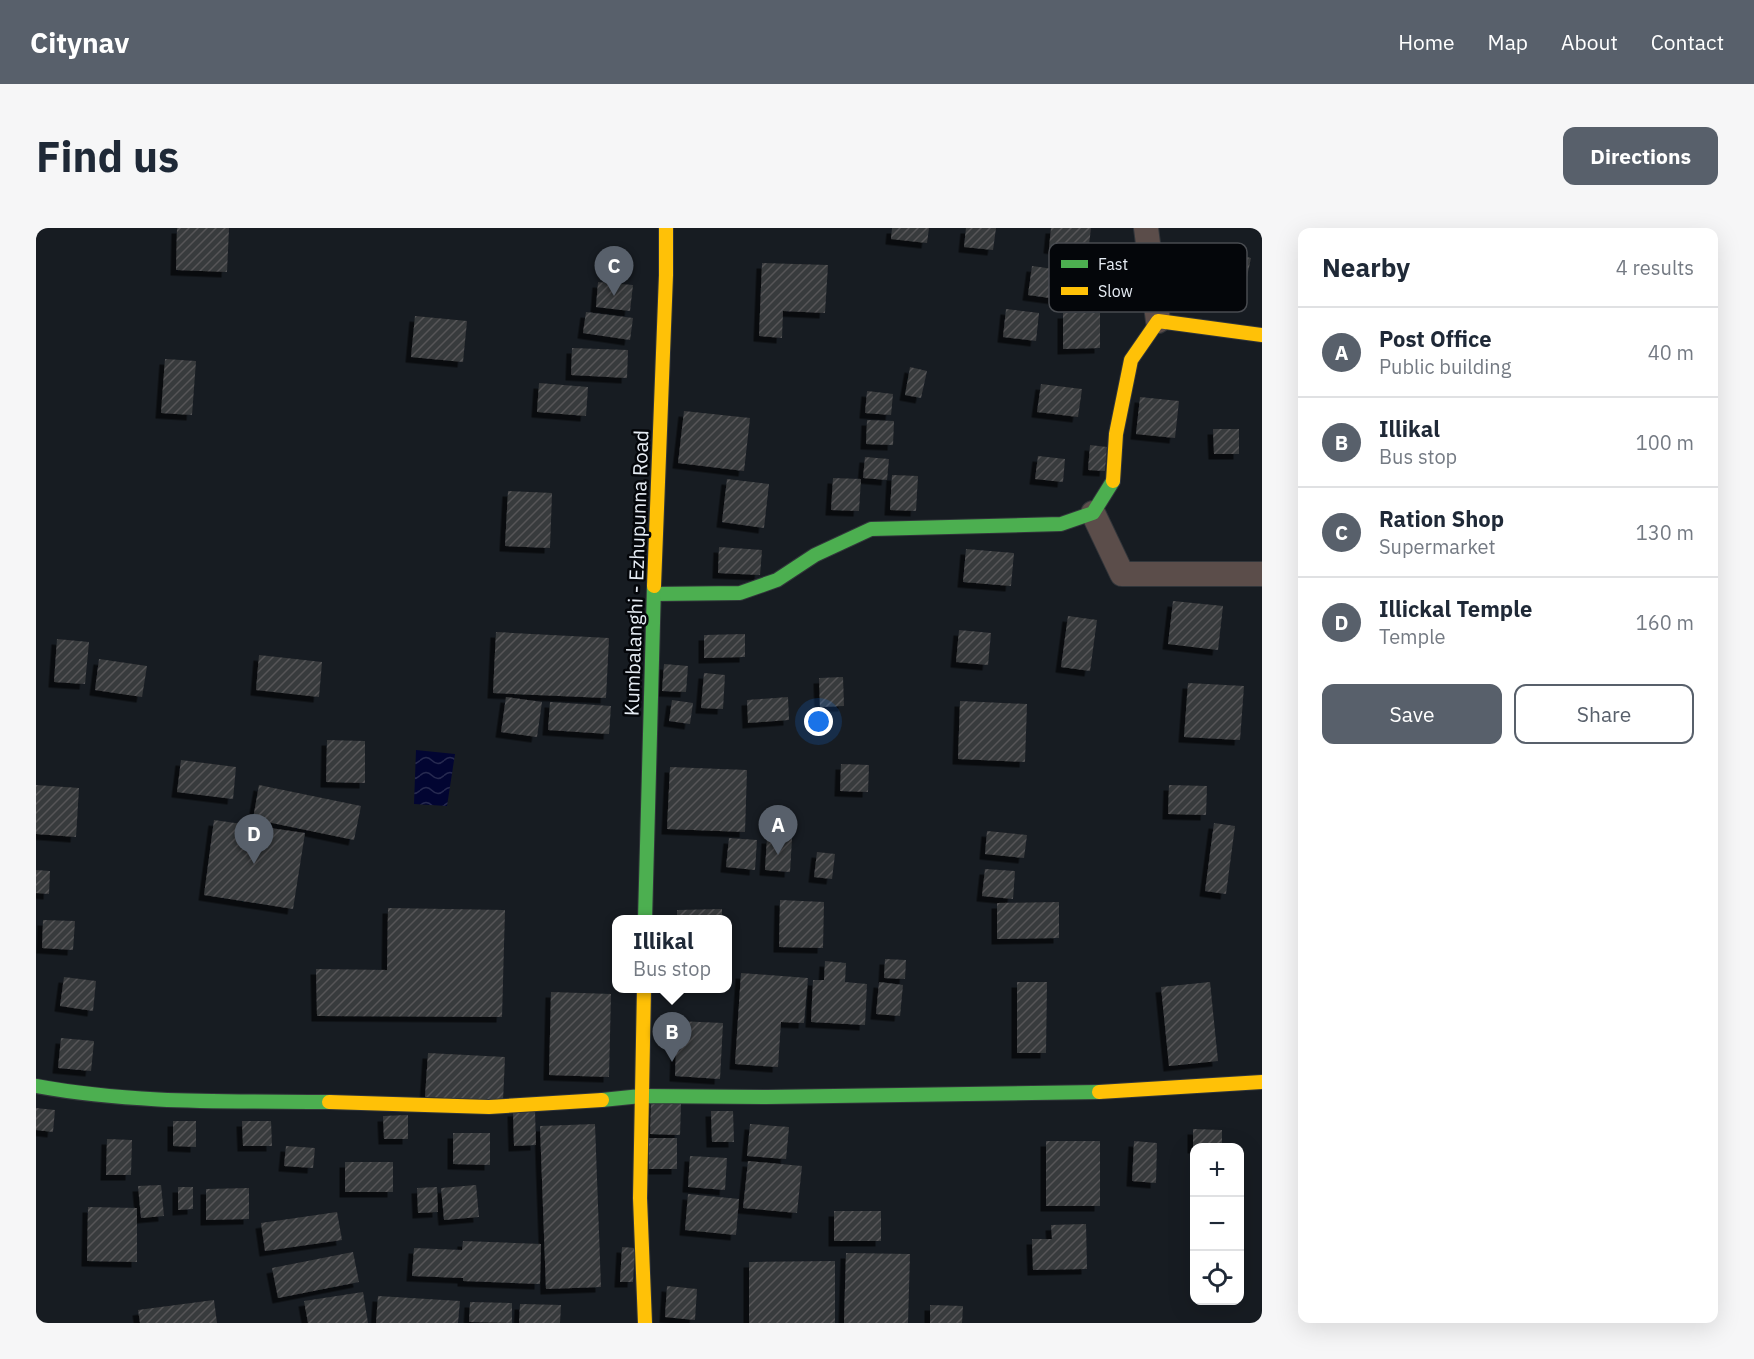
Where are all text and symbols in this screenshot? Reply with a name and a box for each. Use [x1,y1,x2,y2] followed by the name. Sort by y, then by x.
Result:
[30,24,129,61] text: Citynav
[1398,28,1455,56] text: Home
[1488,28,1528,56] text: Map
[1561,28,1618,56] text: About
[1651,28,1724,56] text: Contact
[1563,127,1718,185] button: Directions
[36,129,179,184] text: Find us
[1049,243,1247,312] legend
[594,247,634,296] pin: C
[1322,250,1410,284] text: Nearby
[1098,254,1128,274] text: Fast
[1616,254,1694,281] text: 4 results
[1098,281,1133,301] text: Slow
[1379,324,1492,353] text: Post Office
[1335,339,1348,366] text: A
[1648,339,1694,366] text: 40 m
[1379,353,1511,380] text: Public building
[1379,414,1440,443] text: Illikal
[1335,429,1348,456] text: B
[1636,429,1694,456] text: 100 m
[618,430,654,716] street label: Kumbalanghi - Ezhupunna Road
[1379,443,1457,470] text: Bus stop
[1379,504,1504,533] text: Ration Shop
[1335,519,1348,546] text: C
[1636,519,1694,546] text: 130 m
[1379,533,1496,560] text: Supermarket
[1379,594,1532,623] text: Illickal Temple
[1335,609,1348,636] text: D
[1636,609,1694,636] text: 160 m
[1379,623,1446,650] text: Temple
[1322,684,1502,744] button: Save
[1514,684,1694,744] button: Share
[804,707,833,736] your location
[758,806,798,855] pin: A
[234,814,274,864] pin: D
[612,915,732,993] popup
[633,926,694,955] text: Illikal
[633,955,711,982] text: Bus stop
[652,1012,692,1062] pin: B
[1190,1143,1244,1305] map controls
[1190,1143,1244,1197] button: +
[1190,1197,1244,1251] button: −
[1190,1251,1244,1305] button: locate

